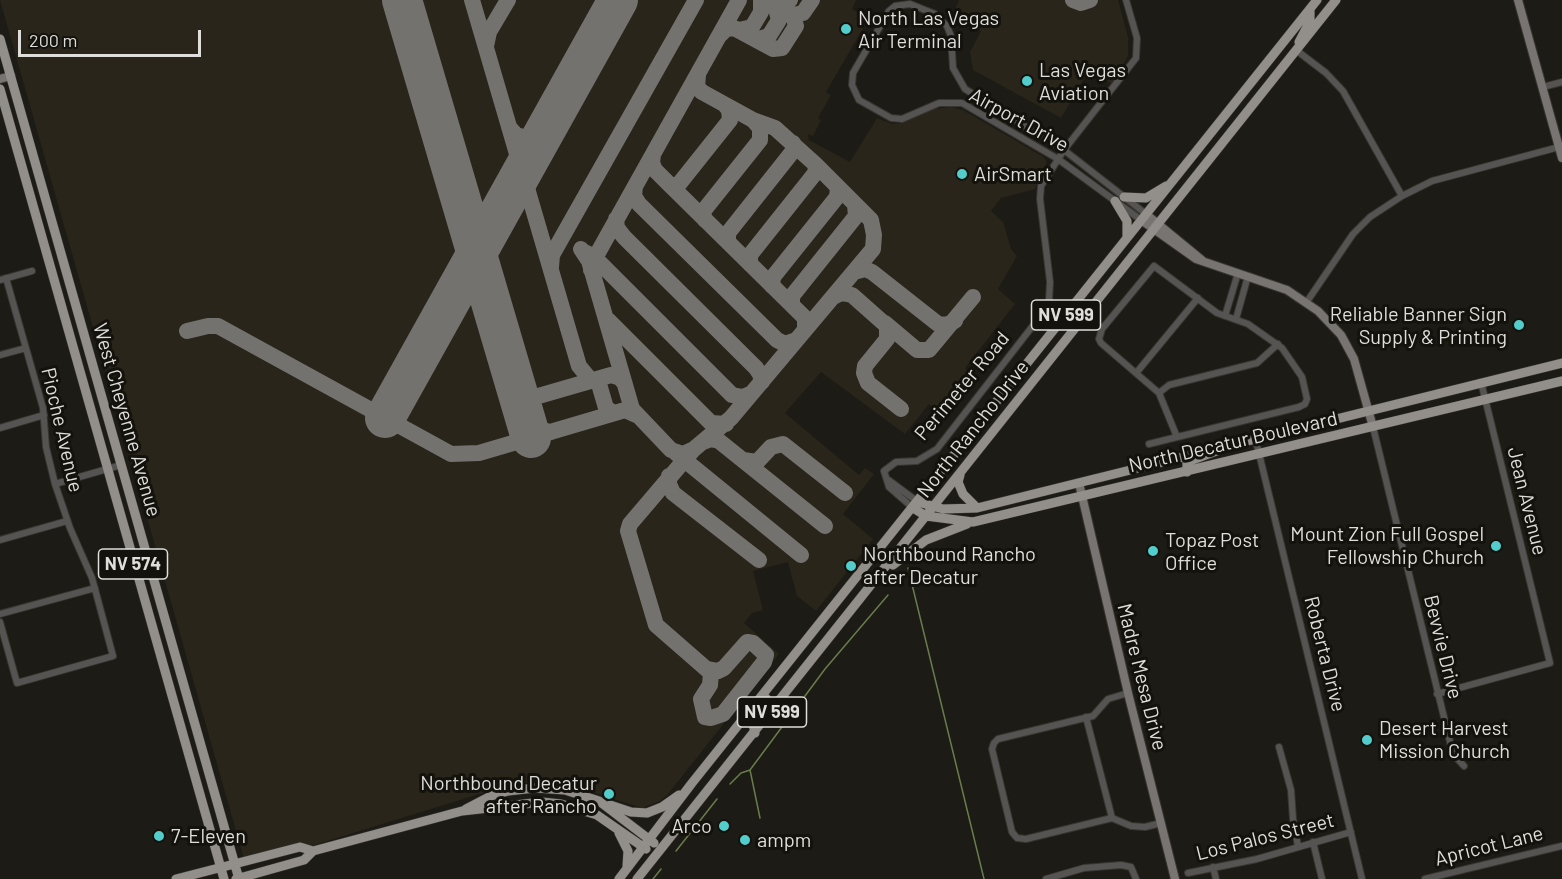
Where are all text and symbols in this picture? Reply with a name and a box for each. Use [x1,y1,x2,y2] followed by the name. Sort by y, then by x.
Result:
[858,6,999,53] place label: North Las Vegas Air Terminal
[21,18,204,56] scale bar
[839,22,853,36] marker: North Las Vegas Air Terminal
[29,29,77,51] text: 200 m
[1039,58,1126,105] place label: Las Vegas Aviation
[1020,74,1034,88] marker: Las Vegas Aviation
[965,83,1073,157] street label: Airport Drive
[974,162,1052,186] place label: AirSmart
[955,167,969,181] marker: AirSmart
[1032,300,1100,330] road number: NV 599
[1330,302,1507,349] place label: Reliable Banner Sign Supply & Printing
[1512,318,1526,332] marker: Reliable Banner Sign Supply & Printing
[88,320,166,520] street label: West Cheyenne Avenue
[910,327,1014,445] street label: Perimeter Road
[912,356,1034,502] street label: North Rancho Drive
[36,365,88,495] street label: Pioche Avenue
[1126,406,1340,478] street label: North Decatur Boulevard
[1502,444,1552,558] street label: Jean Avenue
[1290,522,1484,569] place label: Mount Zion Full Gospel Fellowship Church
[1165,528,1259,575] place label: Topaz Post Office
[1489,539,1503,553] marker: Mount Zion Full Gospel Fellowship Church
[863,542,1036,589] place label: Northbound Rancho after Decatur
[1146,544,1160,558] marker: Topaz Post Office
[98,549,168,579] road number: NV 574
[844,559,858,573] marker: Northbound Rancho after Decatur
[1419,593,1467,701] street label: Bevvie Drive
[1299,594,1351,714] street label: Roberta Drive
[1112,601,1172,753] street label: Madre Mesa Drive
[738,697,806,727] road number: NV 599
[1379,716,1510,763] place label: Desert Harvest Mission Church
[1360,733,1374,747] marker: Desert Harvest Mission Church
[420,771,597,818] place label: Northbound Decatur after Rancho
[602,787,616,801] marker: Northbound Decatur after Rancho
[1193,808,1337,866] street label: Los Palos Street
[671,814,712,838] place label: Arco
[717,819,731,833] marker: Arco
[1432,821,1546,871] street label: Apricot Lane
[171,824,246,848] place label: 7-Eleven
[757,828,811,852] place label: ampm
[152,829,166,843] marker: 7-Eleven
[738,833,752,847] marker: ampm

